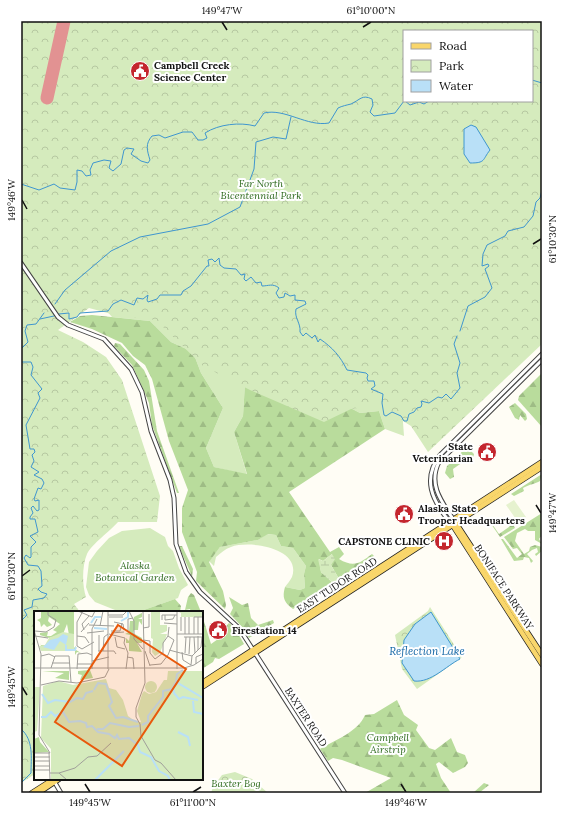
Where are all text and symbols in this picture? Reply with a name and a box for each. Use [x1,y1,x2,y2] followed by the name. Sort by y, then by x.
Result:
[202,4,243,17] text: 149°47'W
[347,4,396,17] text: 61°10'00"N
[403,30,533,102] legend
[439,38,467,53] text: Road
[439,58,465,73] text: Park
[154,59,230,84] place label: Campbell Creek Science Center
[129,60,151,82] public building icon: Campbell Creek Science Center
[439,78,474,93] text: Water
[221,177,301,202] park label: Far North Bicentennial Park
[5,178,18,221] text: 149°46'W
[546,214,559,263] text: 61°10'30"N
[412,440,474,465] place label: State Veterinarian
[476,441,498,463] public building icon: State Veterinarian
[546,492,559,533] text: 149°47'W
[418,502,525,527] place label: Alaska State Trooper Headquarters
[393,503,415,525] public building icon: Alaska State Trooper Headquarters
[433,530,455,552] hospital icon: CAPSTONE CLINIC
[338,535,430,548] place label: CAPSTONE CLINIC
[472,542,537,633] street label: BONIFACE PARKWAY
[5,551,18,600] text: 61°10'30"N
[294,554,380,616] street label: EAST TUDOR ROAD
[95,559,176,584] park label: Alaska Botanical Garden
[34,611,203,780] inset map
[207,619,229,641] public building icon: Firestation 14
[232,624,297,637] place label: Firestation 14
[389,644,465,658] water label: Reflection Lake
[5,665,18,708] text: 149°45'W
[282,685,330,749] street label: BAXTER ROAD
[367,731,409,756] park label: Campbell Airstrip
[211,777,261,790] park label: Baxter Bog
[69,796,112,809] text: 149°45'W
[170,796,217,809] text: 61°11'00"N
[385,796,428,809] text: 149°46'W

